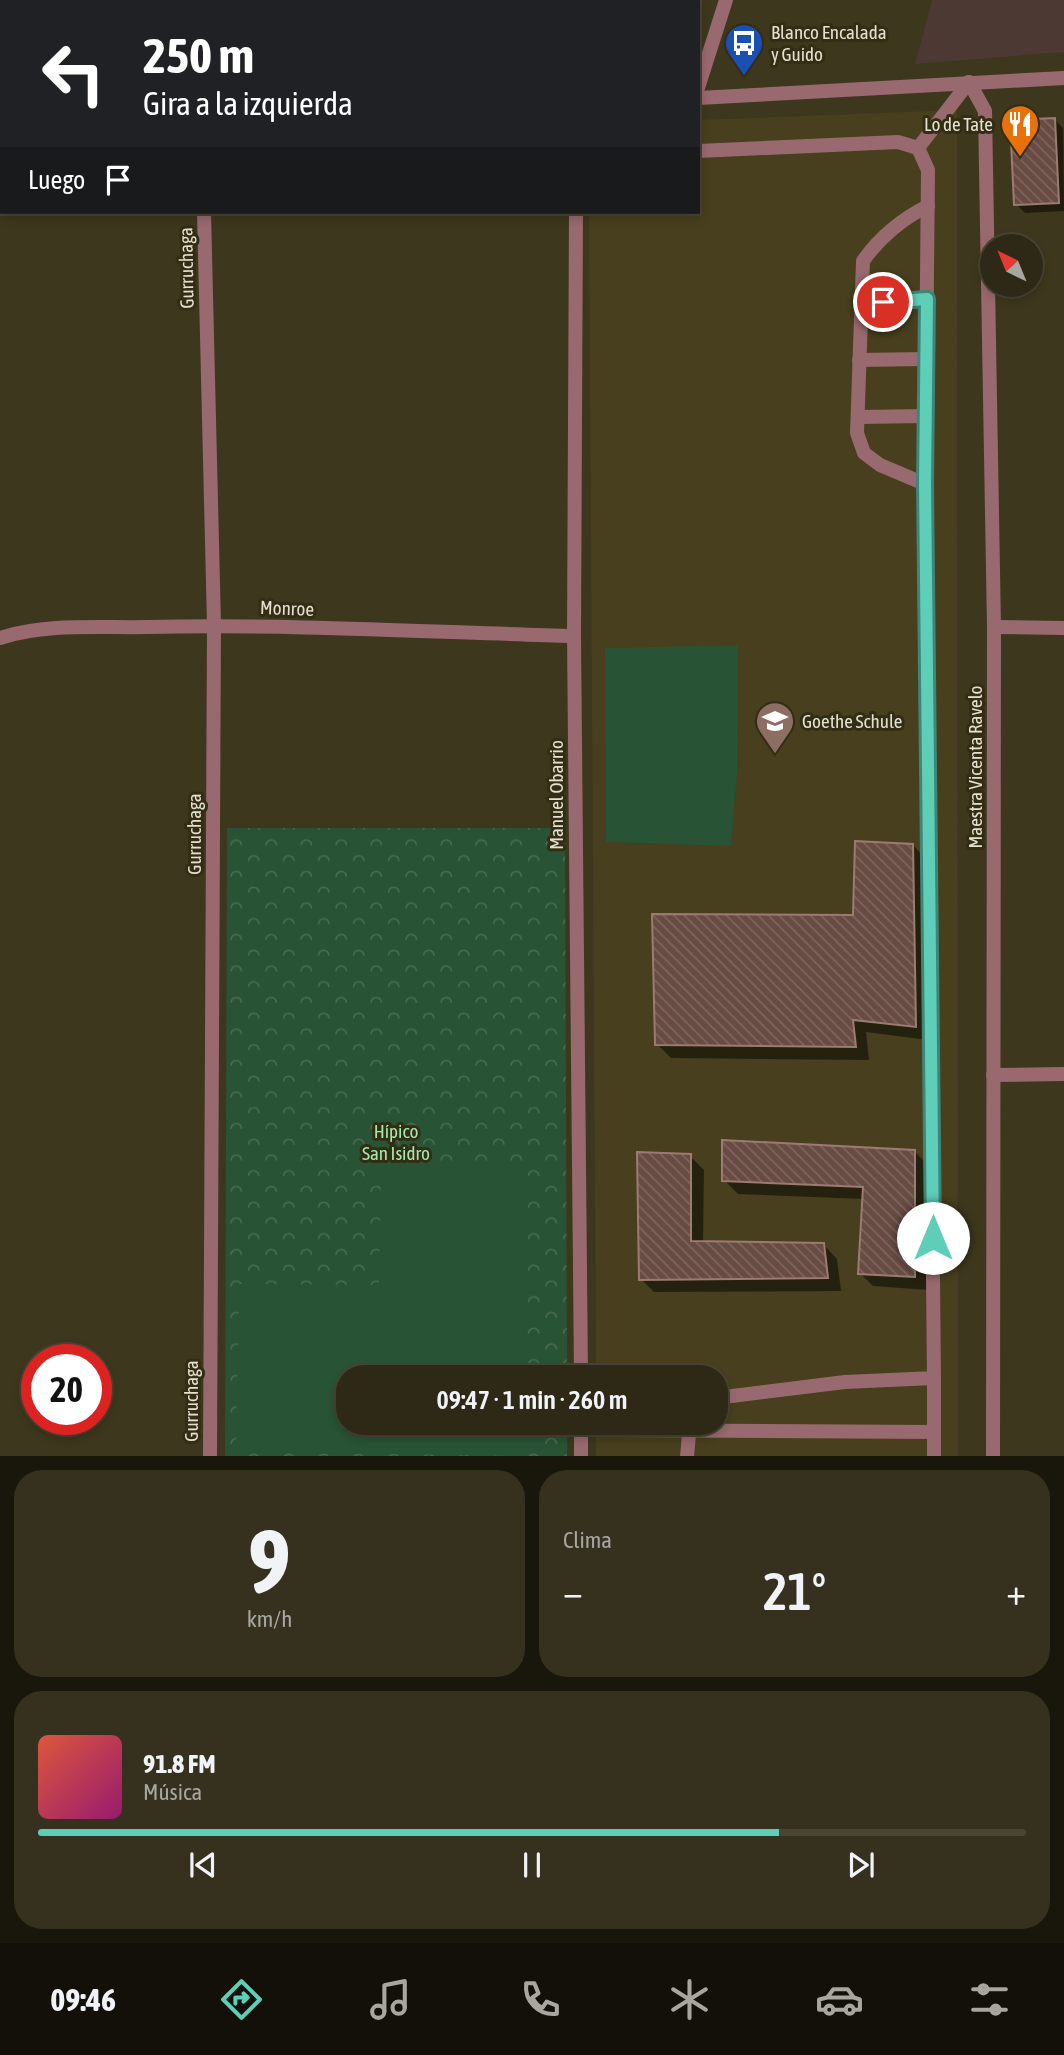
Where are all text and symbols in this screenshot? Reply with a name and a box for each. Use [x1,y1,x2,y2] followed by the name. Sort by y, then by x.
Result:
[771,21,887,65] place label: Blanco Encalada y Guido
[723,22,765,77] bus stop icon: Blanco Encalada y Guido
[143,27,254,83] text: 250 m
[28,28,119,119] icon: left
[143,85,353,122] text: Gira a la izquierda
[999,103,1041,158] restaurant icon: Lo de Tate
[924,113,993,135] place label: Lo de Tate
[99,161,137,199] icon: arrive
[28,165,85,195] text: Luego
[174,227,198,309] street label: Gurruchaga
[980,234,1043,298] north arrow
[980,234,1043,297] map controls
[853,272,913,332] pin
[864,283,902,321] icon: arrive
[260,596,314,620] street label: Monroe
[964,685,986,848] street label: Maestra Vicenta Ravelo
[754,700,796,755] school or university icon: Goethe Schule
[802,710,902,732] place label: Goethe Schule
[545,740,567,850] street label: Manuel Obarrio
[183,793,205,875] street label: Gurruchaga
[362,1120,430,1164] park label: Hípico San Isidro
[896,1201,970,1275] position arrow
[21,1344,112,1435] speed limit sign: 20
[180,1360,202,1442] street label: Gurruchaga
[437,1385,627,1415] text: 09:47 · 1 min · 260 m
[248,1508,291,1612] text: 9
[563,1527,612,1553] text: Clima
[763,1561,826,1621] text: 21°
[563,1570,583,1613] text: −
[1006,1570,1026,1613] text: +
[247,1606,292,1632] text: km/h
[143,1749,216,1779] text: 91.8 FM
[143,1779,202,1805] text: Música
[184,1846,222,1884] icon: previous
[513,1846,551,1884] icon: pause
[842,1846,880,1884] icon: next
[217,1975,266,2024] icon: directions
[366,1975,415,2024] icon: music
[516,1975,565,2024] icon: phone
[665,1975,714,2024] icon: climate
[815,1975,864,2024] icon: car
[965,1975,1014,2024] icon: filters
[50,1981,116,2018] text: 09:46

